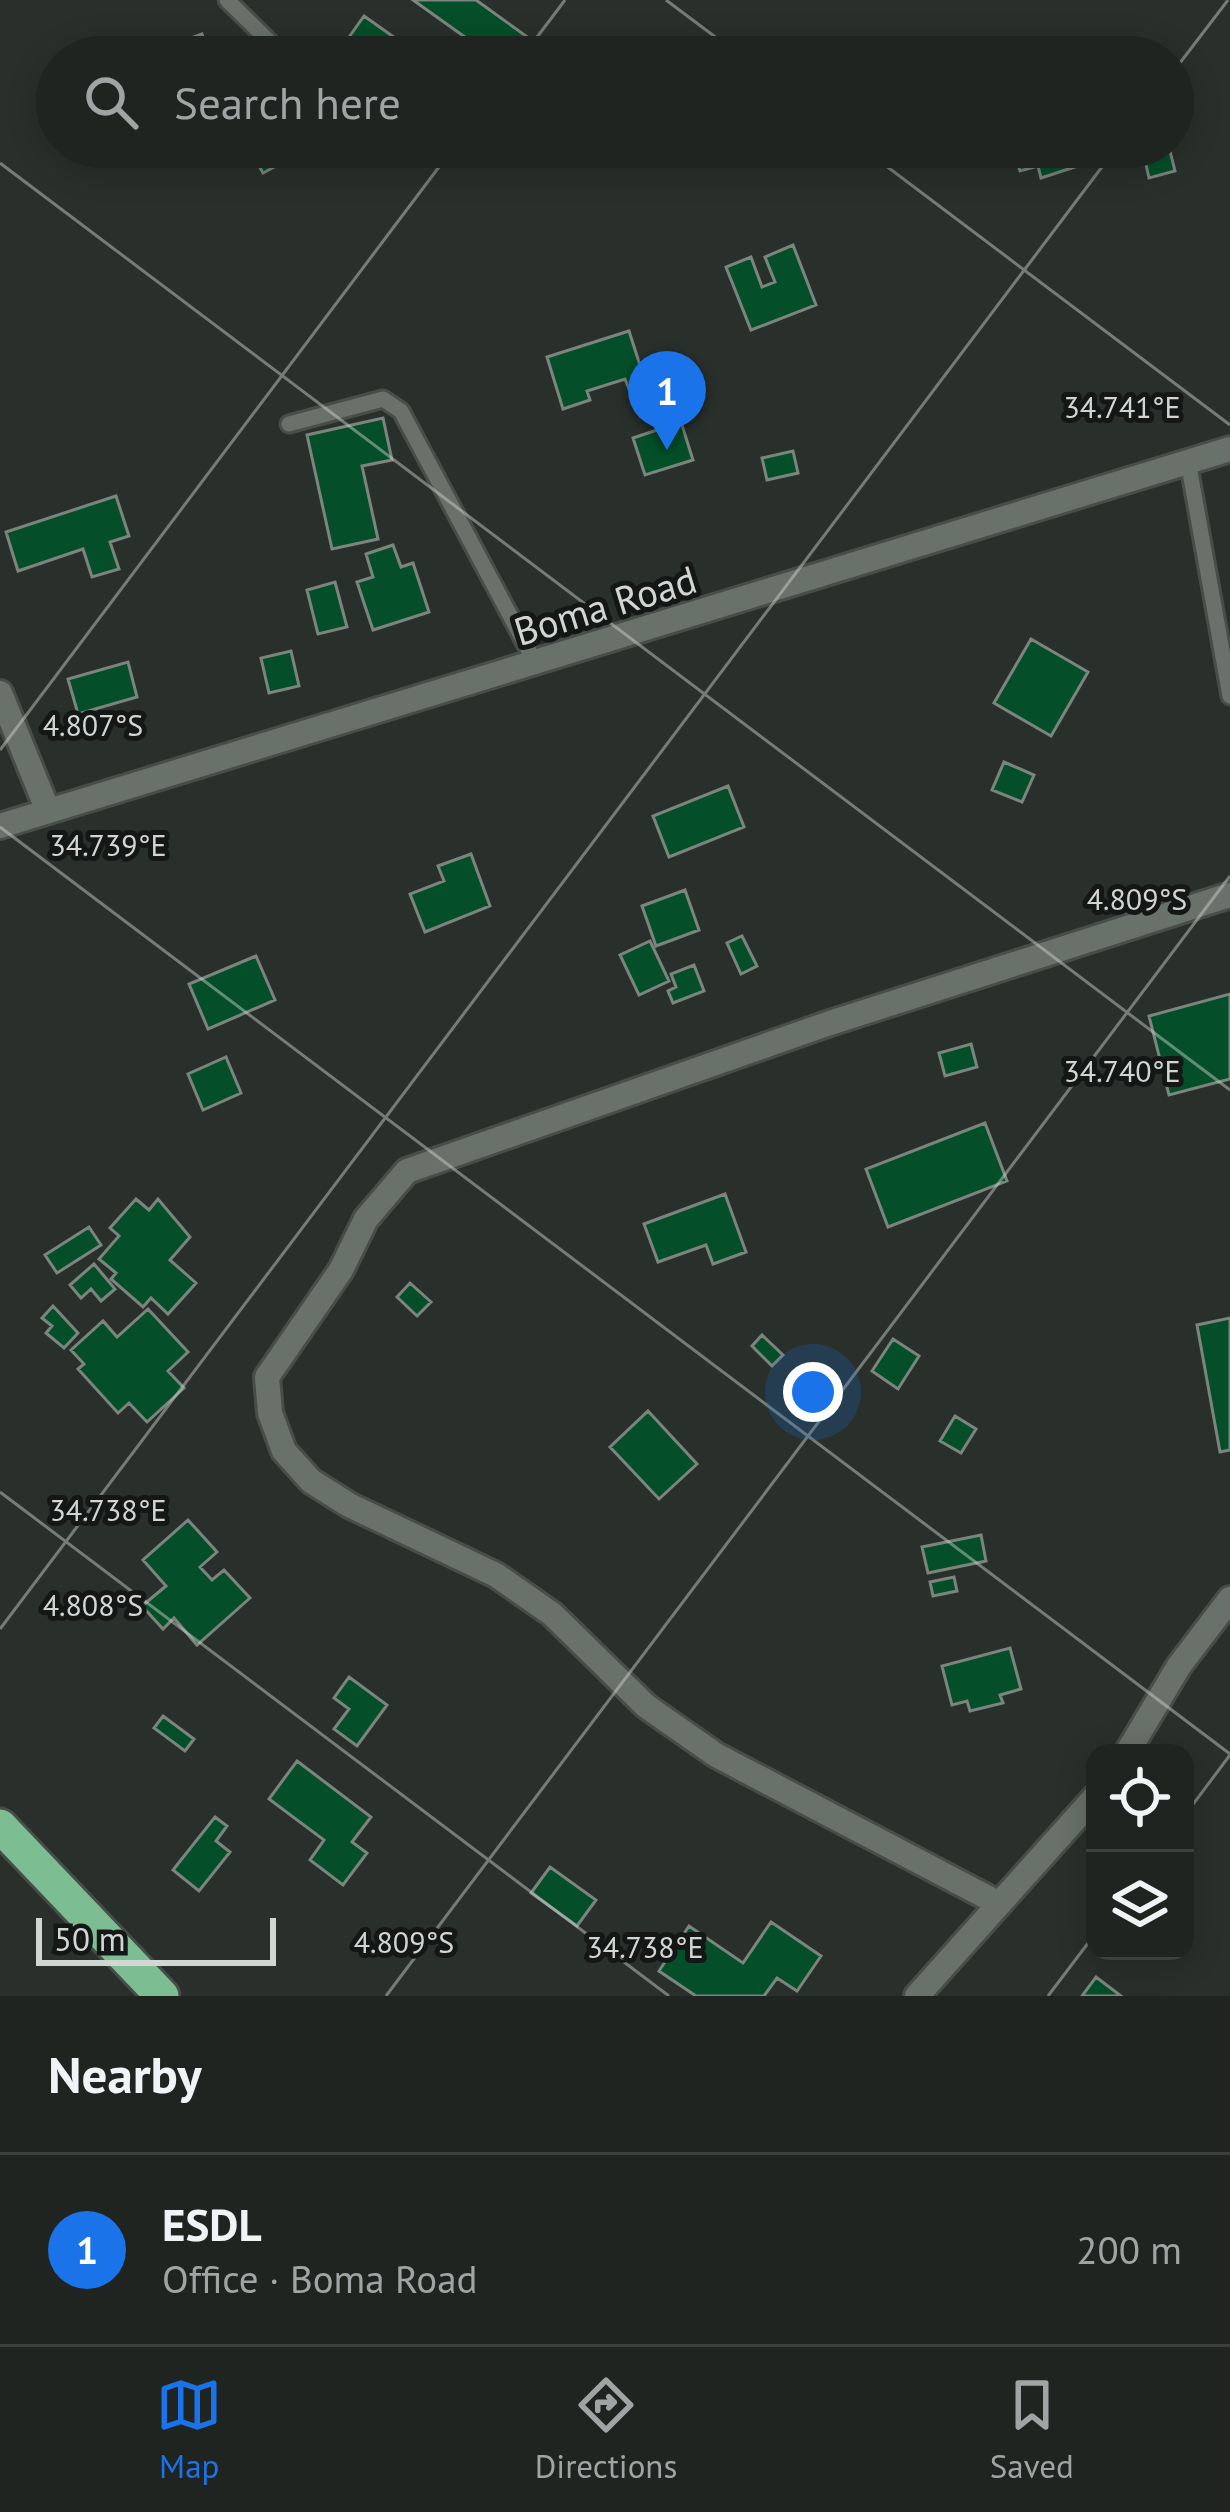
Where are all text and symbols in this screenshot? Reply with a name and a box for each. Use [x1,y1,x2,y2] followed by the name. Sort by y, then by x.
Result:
[36,36,1194,168] search box
[78,69,144,135] icon: search
[174,73,401,131] text: Search here
[628,351,706,450] pin: 1
[1064,387,1181,426] text: 34.741°E
[508,553,702,657] street label: Boma Road
[43,705,143,744] text: 4.807°S
[50,825,167,864] text: 34.739°E
[1087,879,1187,918] text: 4.809°S
[1064,1051,1181,1090] text: 34.740°E
[783,1362,843,1422] your location
[50,1490,167,1529] text: 34.738°E
[43,1585,143,1624] text: 4.808°S
[1086,1744,1194,1960] map controls
[1086,1744,1194,1852] button: locate
[1086,1852,1194,1960] button: layers
[36,1912,276,1965] scale bar
[54,1917,126,1960] text: 50 m
[354,1922,454,1961] text: 4.809°S
[587,1927,704,1966] text: 34.738°E
[48,2041,202,2107] text: Nearby
[162,2195,262,2253] text: ESDL
[76,2224,98,2275] text: 1
[1076,2224,1182,2275] text: 200 m
[162,2253,478,2304] text: Office · Boma Road
[156,2372,222,2487] tab: Map
[535,2372,677,2487] tab: Directions
[990,2372,1074,2487] tab: Saved

